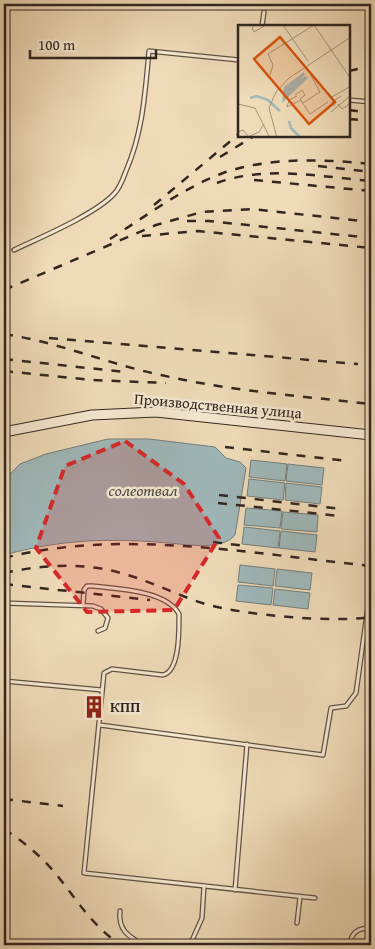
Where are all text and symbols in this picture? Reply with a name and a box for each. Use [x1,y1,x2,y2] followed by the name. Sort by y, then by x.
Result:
[238,25,350,138] inset map
[30,28,156,60] scale bar
[38,34,76,55] text: 100 m
[133,388,304,423] street label: Производственная улица
[108,478,178,502] water label: солеотвал
[81,694,107,720] building icon: КПП
[110,696,140,717] place label: КПП

